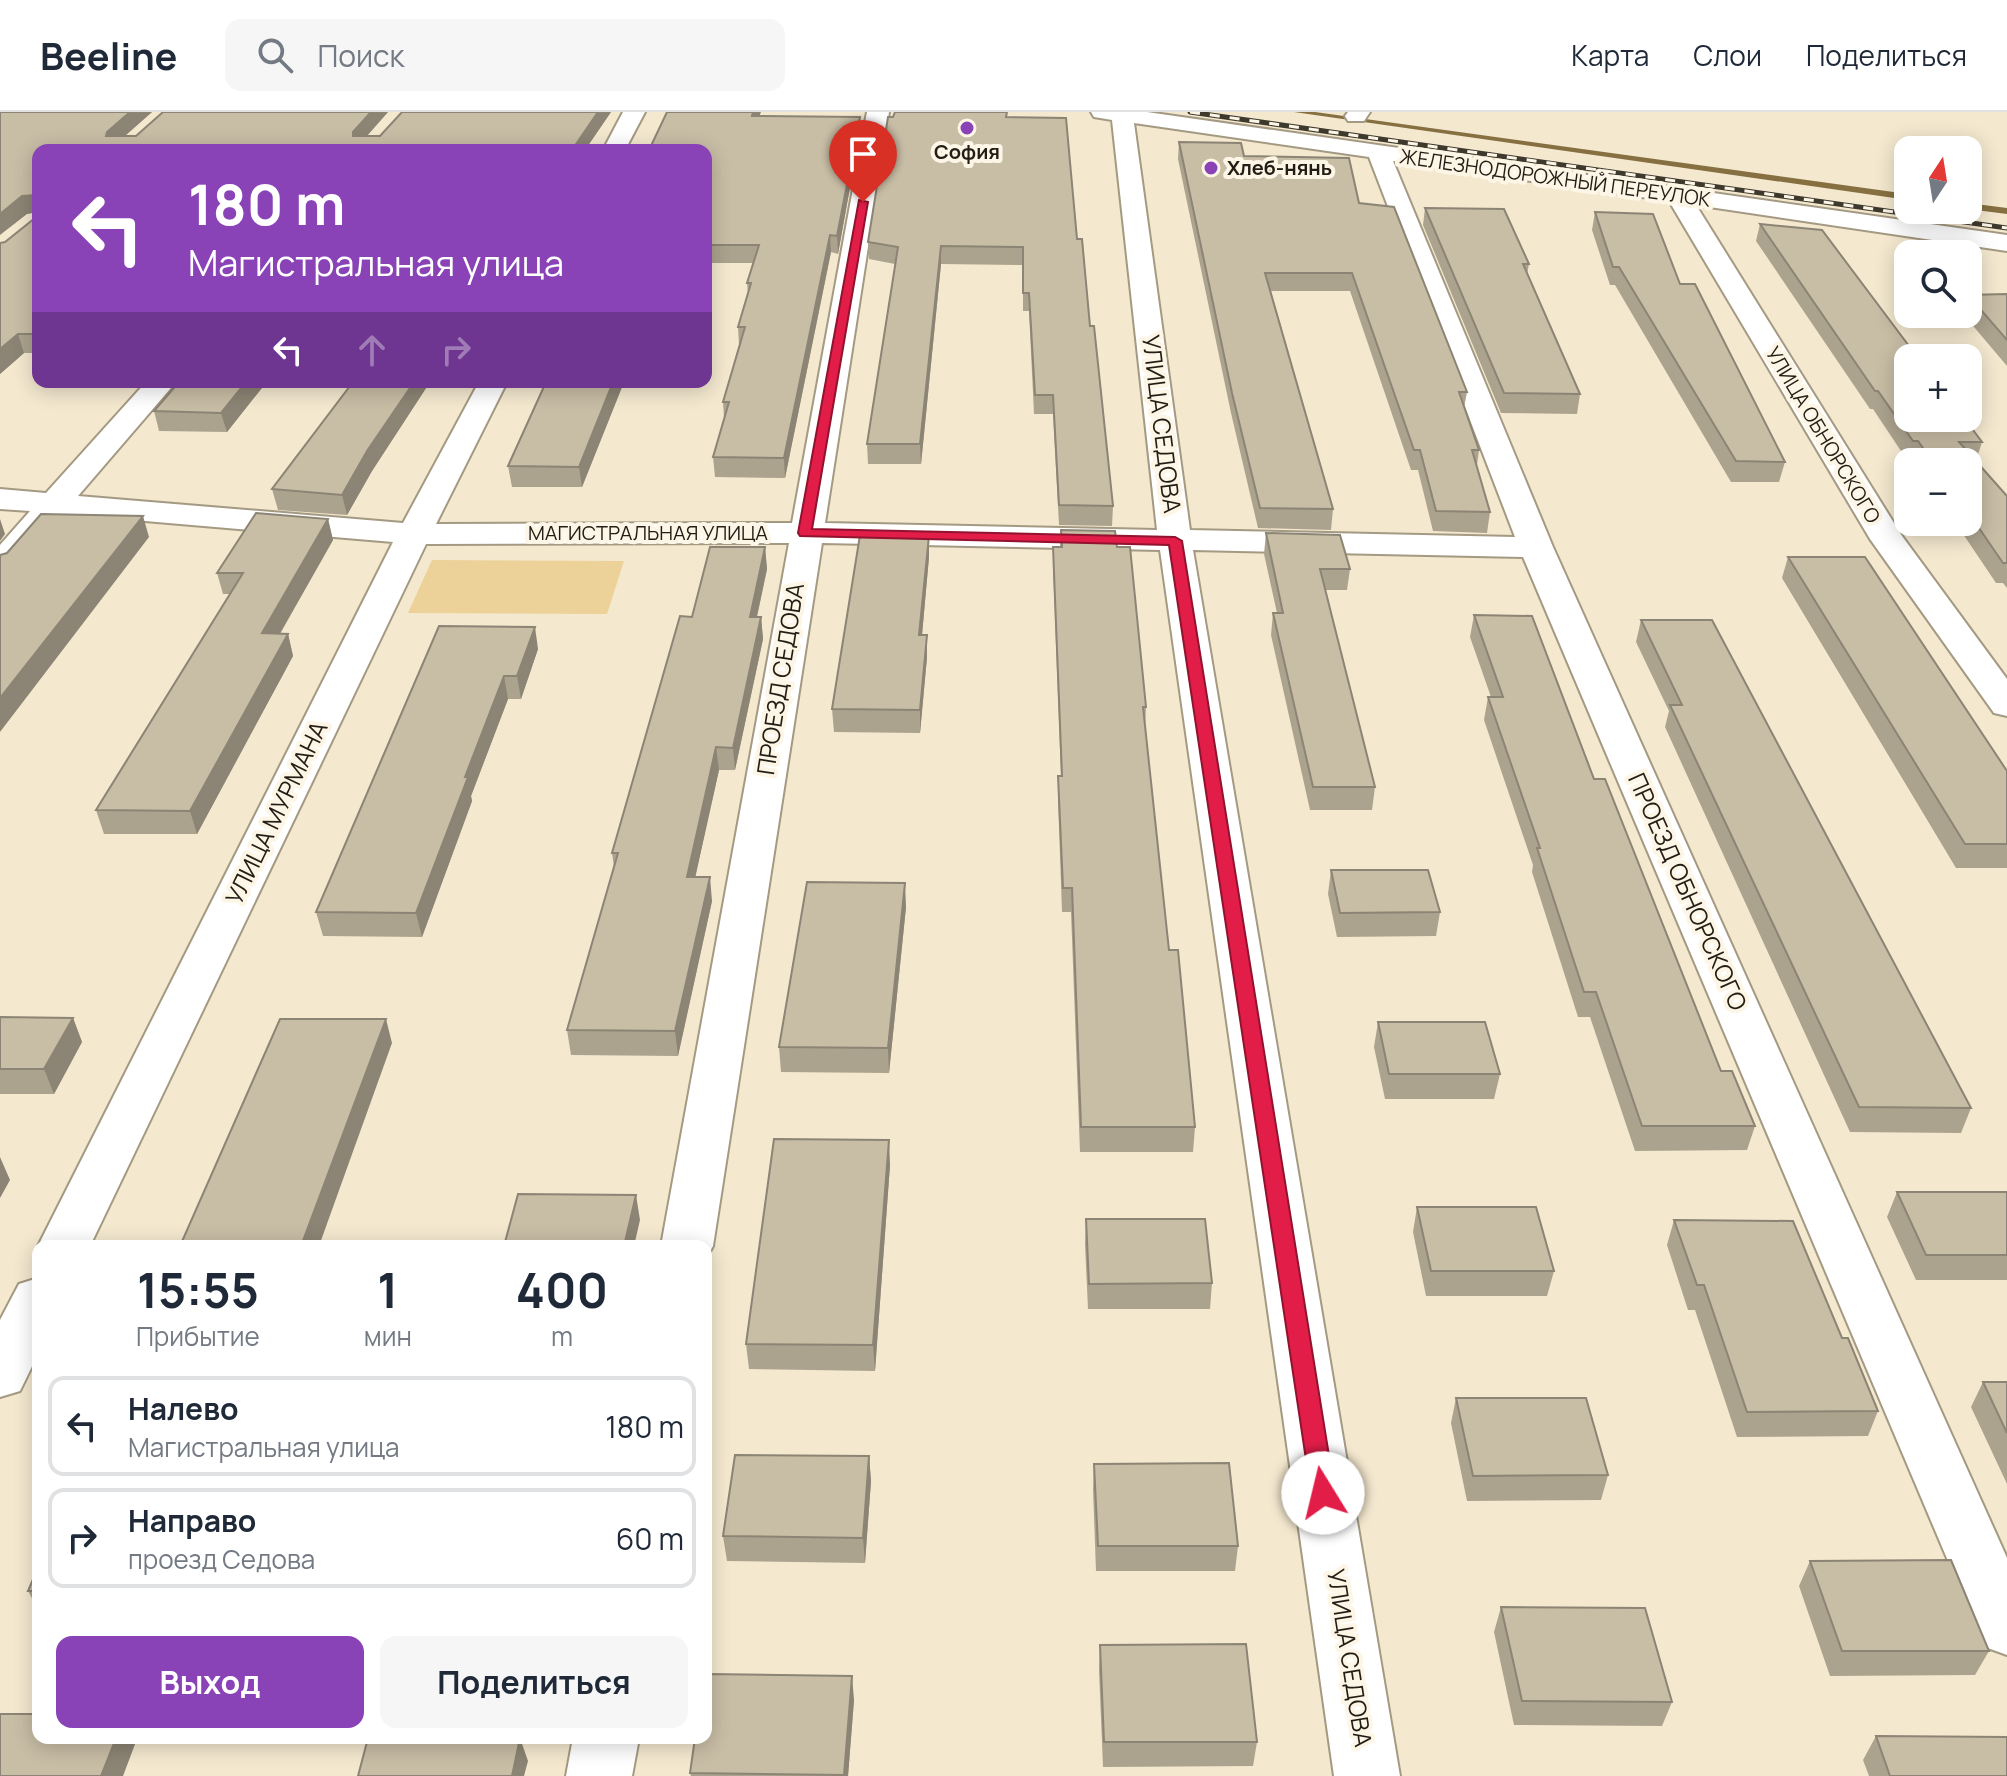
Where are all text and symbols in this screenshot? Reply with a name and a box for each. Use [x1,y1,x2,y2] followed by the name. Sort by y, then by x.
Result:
[225,19,785,91] search box
[40,29,177,81] text: Beeline
[253,33,297,77] icon: search
[317,35,404,76] text: Поиск
[1571,36,1649,74] text: Карта
[1693,36,1762,74] text: Слои
[1806,36,1967,74] text: Поделиться
[958,119,976,137] marker: София
[829,120,897,202] pin
[841,132,885,176] icon: arrive
[1894,136,1982,224] north arrow
[1894,136,1982,536] map controls
[934,138,1000,165] place label: София
[1398,142,1712,213] street label: ЖЕЛЕЗНОДОРОЖНЫЙ ПЕРЕУЛОК
[1227,154,1332,181] place label: Хлеб-нянь
[1202,159,1220,177] marker: Хлеб-нянь
[188,165,345,242] text: 180 m
[56,176,160,280] icon: left
[188,238,564,287] text: Магистральная улица
[1894,240,1982,328] button: search
[266,328,310,372] icon: left
[350,328,394,372] icon: ahead
[434,328,478,372] icon: right
[1135,333,1190,515] street label: УЛИЦА СЕДОВА
[1760,341,1887,528] street label: УЛИЦА ОБНОРСКОГО
[1894,344,1982,432] button: +
[1894,448,1982,536] button: −
[528,519,768,546] street label: МАГИСТРАЛЬНАЯ УЛИЦА
[748,580,811,777] street label: ПРОЕЗД СЕДОВА
[217,715,334,910] street label: УЛИЦА МУРМАНА
[1621,768,1756,1015] street label: ПРОЕЗД ОБНОРСКОГО
[137,1257,259,1322] text: 15:55
[377,1257,398,1322] text: 1
[516,1257,608,1322] text: 400
[136,1318,260,1354] text: Прибытие
[364,1318,412,1354] text: мин
[551,1318,573,1354] text: m
[128,1388,238,1429] text: Налево
[60,1404,104,1448] icon: left
[605,1406,684,1447] text: 180 m
[128,1429,400,1465] text: Магистральная улица
[1281,1451,1365,1535] position arrow
[128,1500,256,1541] text: Направо
[60,1516,104,1560] icon: right
[616,1518,684,1559] text: 60 m
[128,1541,315,1577] text: проезд Седова
[1320,1567,1381,1749] street label: УЛИЦА СЕДОВА
[56,1636,364,1728] button: Выход
[380,1636,688,1728] button: Поделиться

